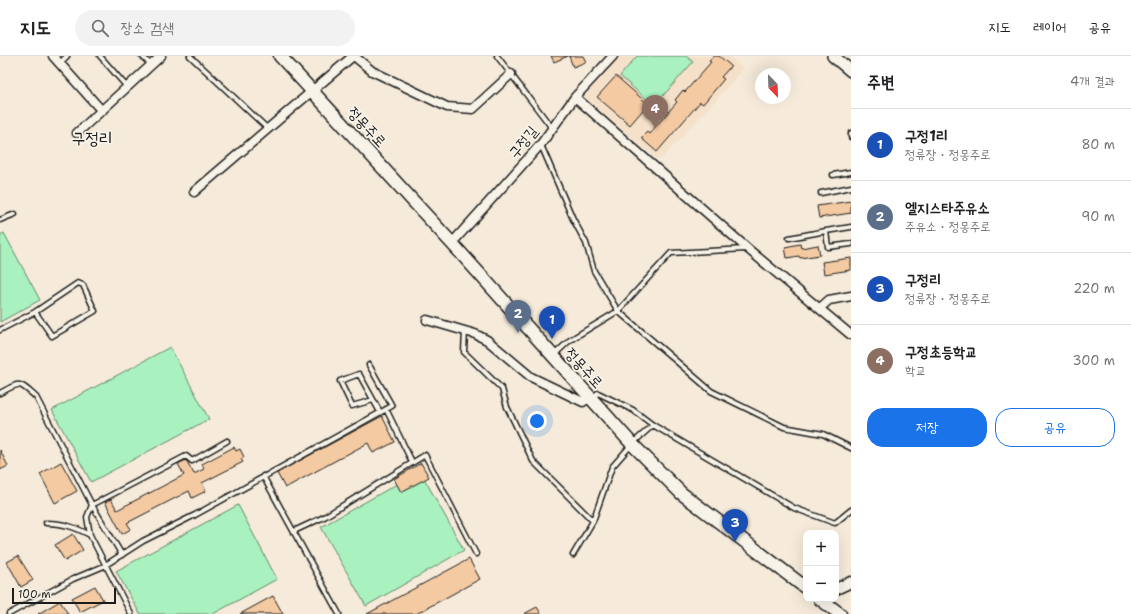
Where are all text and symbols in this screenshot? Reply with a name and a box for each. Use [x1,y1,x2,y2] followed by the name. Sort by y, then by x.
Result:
[75,10,355,46] search box
[20,15,51,40] text: 지도
[89,17,111,39] icon: search
[121,18,174,38] text: 장소 검색
[988,18,1011,36] text: 지도
[1033,18,1066,36] text: 레이어
[1088,18,1111,36] text: 공유
[755,68,791,104] north arrow
[867,71,894,93] text: 주변
[1070,73,1115,90] text: 4개 결과
[642,95,668,128] pin: 4
[343,103,391,151] street label: 정몽주로
[504,122,542,162] street label: 구정길
[905,126,948,146] text: 구정1리
[71,127,113,149] district label: 구정리
[877,136,883,153] text: 1
[1081,136,1115,153] text: 80 m
[905,146,991,163] text: 정류장 · 정몽주로
[905,198,990,218] text: 엘지스타주유소
[875,208,885,225] text: 2
[1081,208,1115,225] text: 90 m
[905,218,991,235] text: 주유소 · 정몽주로
[905,270,941,290] text: 구정리
[875,280,885,297] text: 3
[1073,280,1115,297] text: 220 m
[905,290,991,307] text: 정류장 · 정몽주로
[505,300,531,333] pin: 2
[539,306,565,339] pin: 1
[905,342,977,362] text: 구정초등학교
[560,343,608,393] street label: 정몽주로
[875,352,885,369] text: 4
[1072,352,1115,369] text: 300 m
[905,362,926,379] text: 학교
[867,408,987,447] button: 저장
[995,408,1115,447] button: 공유
[527,411,547,431] your location
[722,509,748,542] pin: 3
[803,530,839,602] map controls
[803,530,839,566] button: +
[803,566,839,602] button: −
[12,586,116,605] scale bar
[18,587,51,602] text: 100 m

